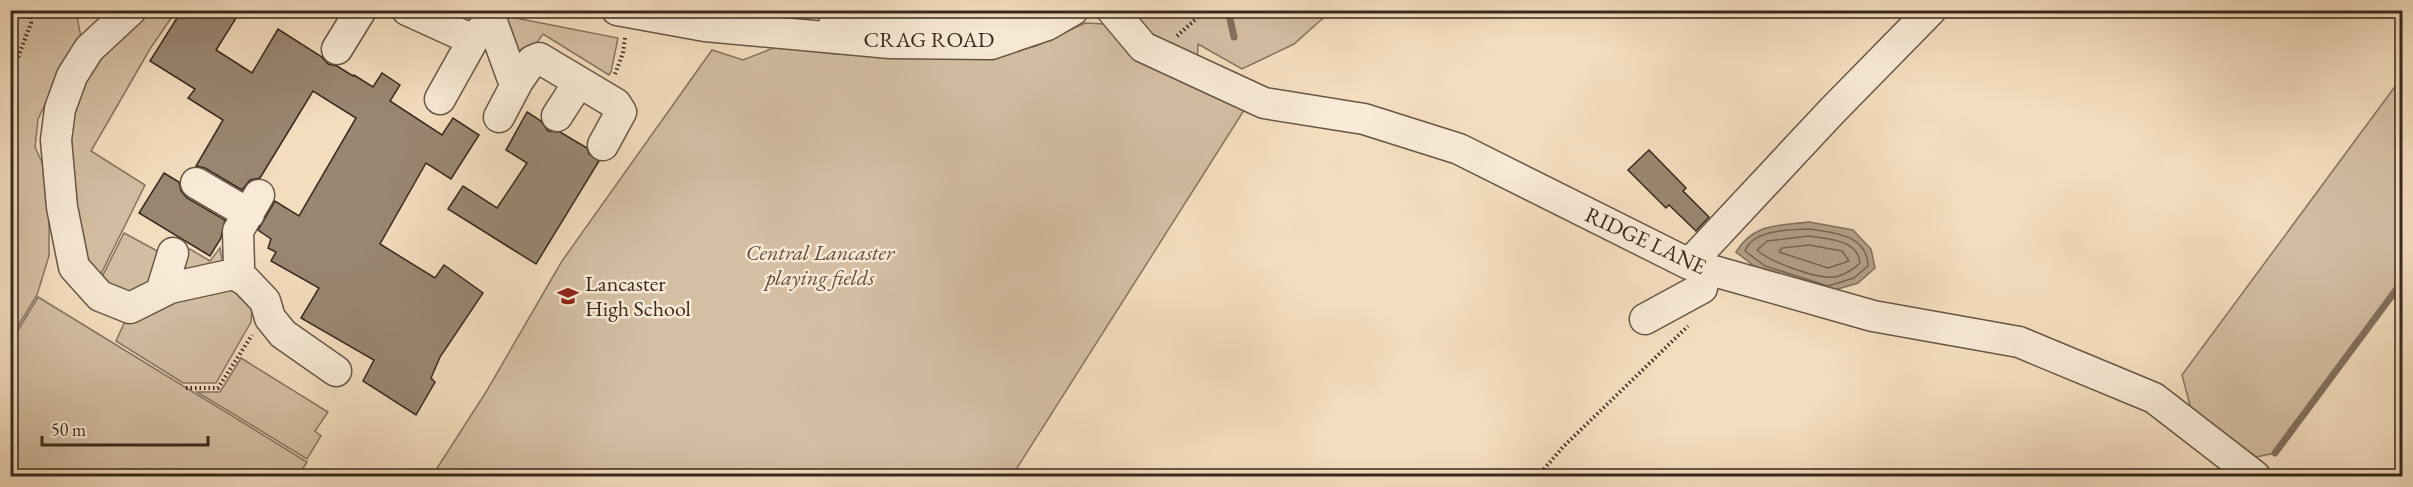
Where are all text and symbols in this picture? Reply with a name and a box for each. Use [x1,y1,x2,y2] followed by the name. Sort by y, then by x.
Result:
[864,25,994,54] street label: CRAG ROAD
[1581,200,1711,281] street label: RIDGE LANE
[746,238,896,292] park label: Central Lancaster playing fields
[585,269,691,323] place label: Lancaster High School
[556,284,580,308] school or university icon: Lancaster High School
[42,409,208,447] scale bar
[51,418,86,441] text: 50 m

